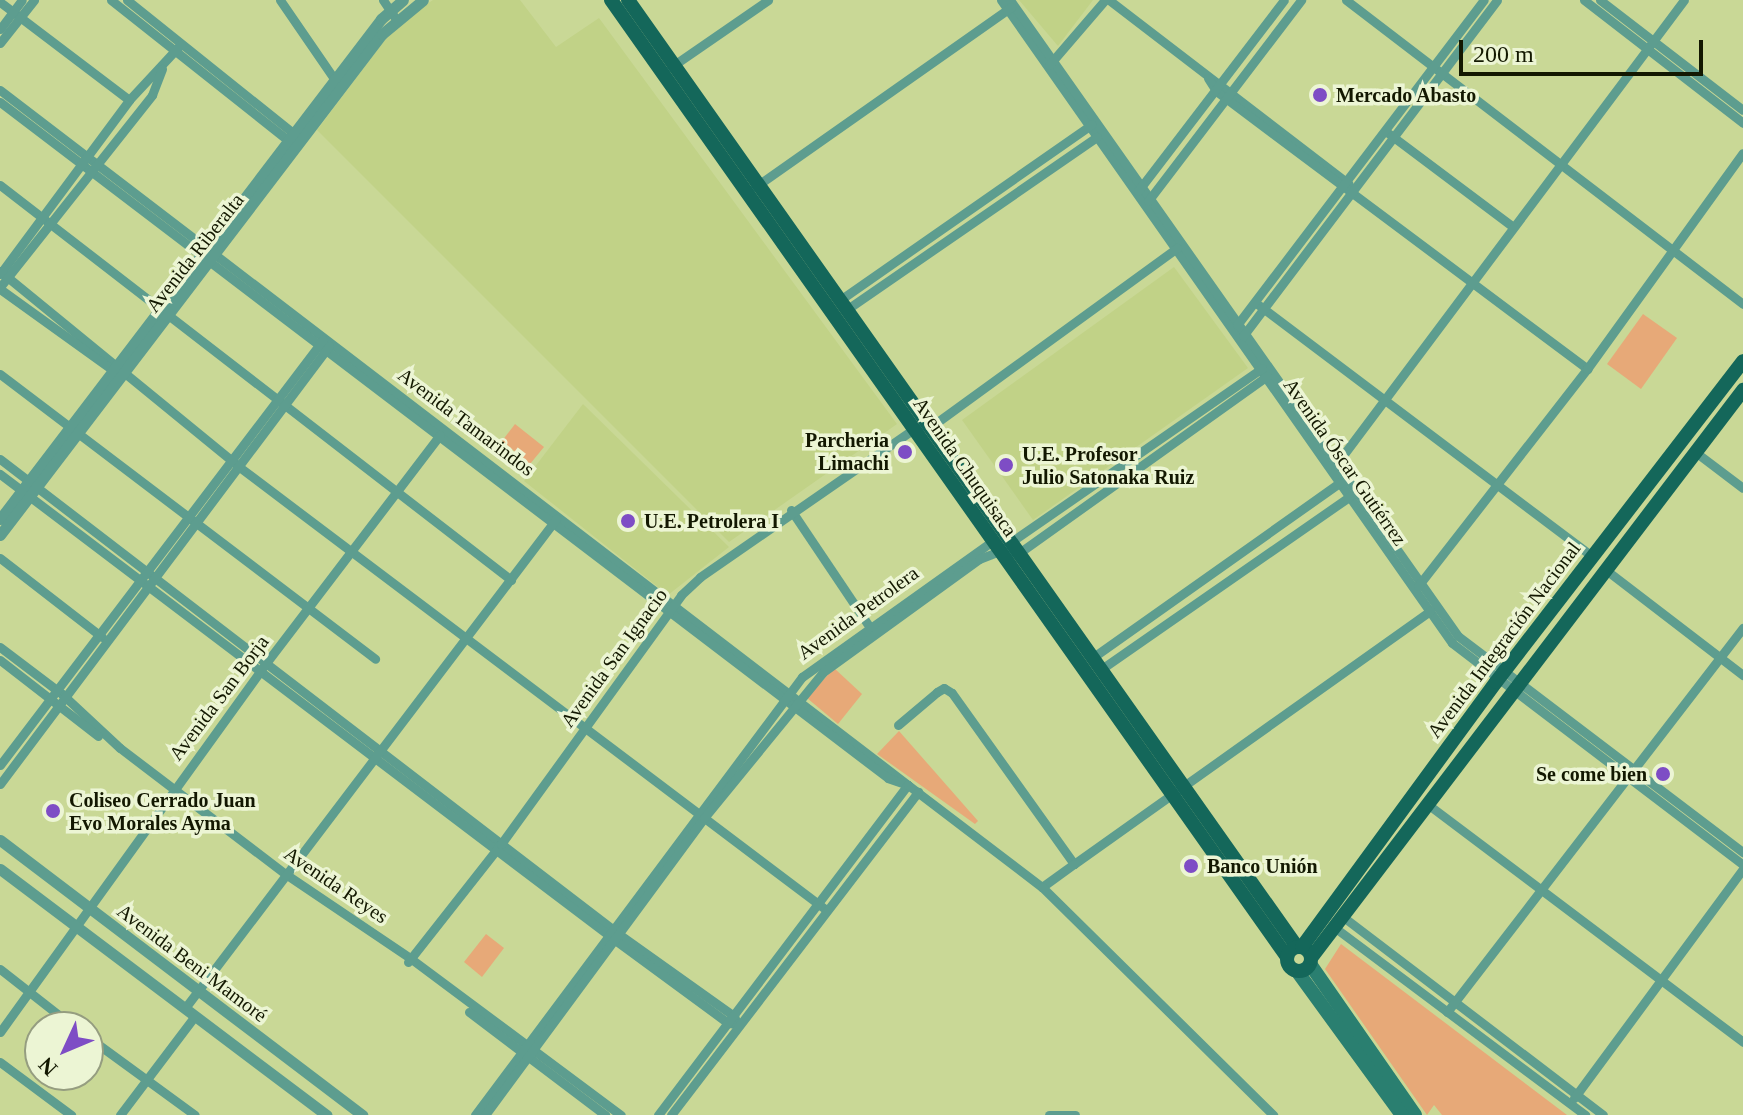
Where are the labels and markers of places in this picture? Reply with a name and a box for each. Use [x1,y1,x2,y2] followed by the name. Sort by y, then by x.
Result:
[1336,83,1477,107] place label: Mercado Abasto
[1311,86,1329,104] marker: Mercado Abasto
[805,428,889,475] place label: Parcheria Limachi
[1022,442,1194,489] place label: U.E. Profesor Julio Satonaka Ruiz
[896,443,914,461] marker: Parcheria Limachi
[997,456,1015,474] marker: U.E. Profesor Julio Satonaka Ruiz
[644,509,779,533] place label: U.E. Petrolera I
[619,512,637,530] marker: U.E. Petrolera I
[1536,762,1647,786] place label: Se come bien
[1654,765,1672,783] marker: Se come bien
[69,788,256,835] place label: Coliseo Cerrado Juan Evo Morales Ayma
[44,802,62,820] marker: Coliseo Cerrado Juan Evo Morales Ayma
[1207,854,1318,878] place label: Banco Unión
[1182,857,1200,875] marker: Banco Unión

